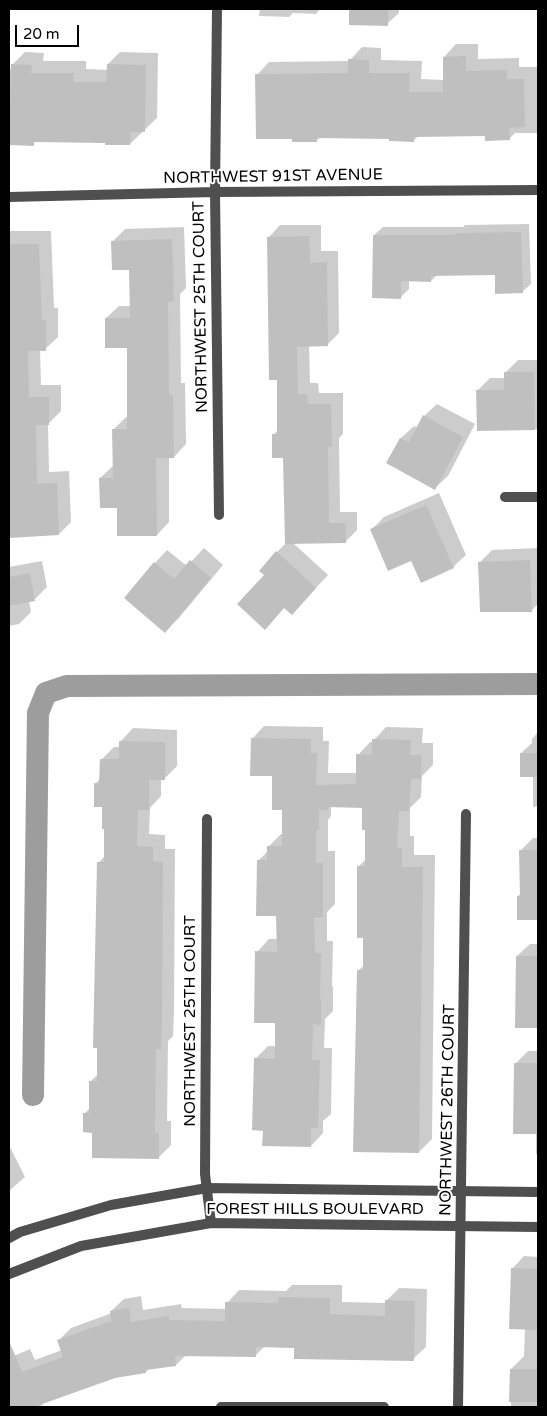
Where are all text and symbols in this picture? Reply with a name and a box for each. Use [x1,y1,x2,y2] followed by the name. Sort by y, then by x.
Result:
[18,15,81,47] scale bar
[23,25,60,43] text: 20 m
[163,165,383,189] street label: NORTHWEST 91ST AVENUE
[190,201,212,413] street label: NORTHWEST 25TH COURT
[181,915,201,1127] street label: NORTHWEST 25TH COURT
[437,1004,459,1216] street label: NORTHWEST 26TH COURT
[206,1200,424,1220] street label: FOREST HILLS BOULEVARD

